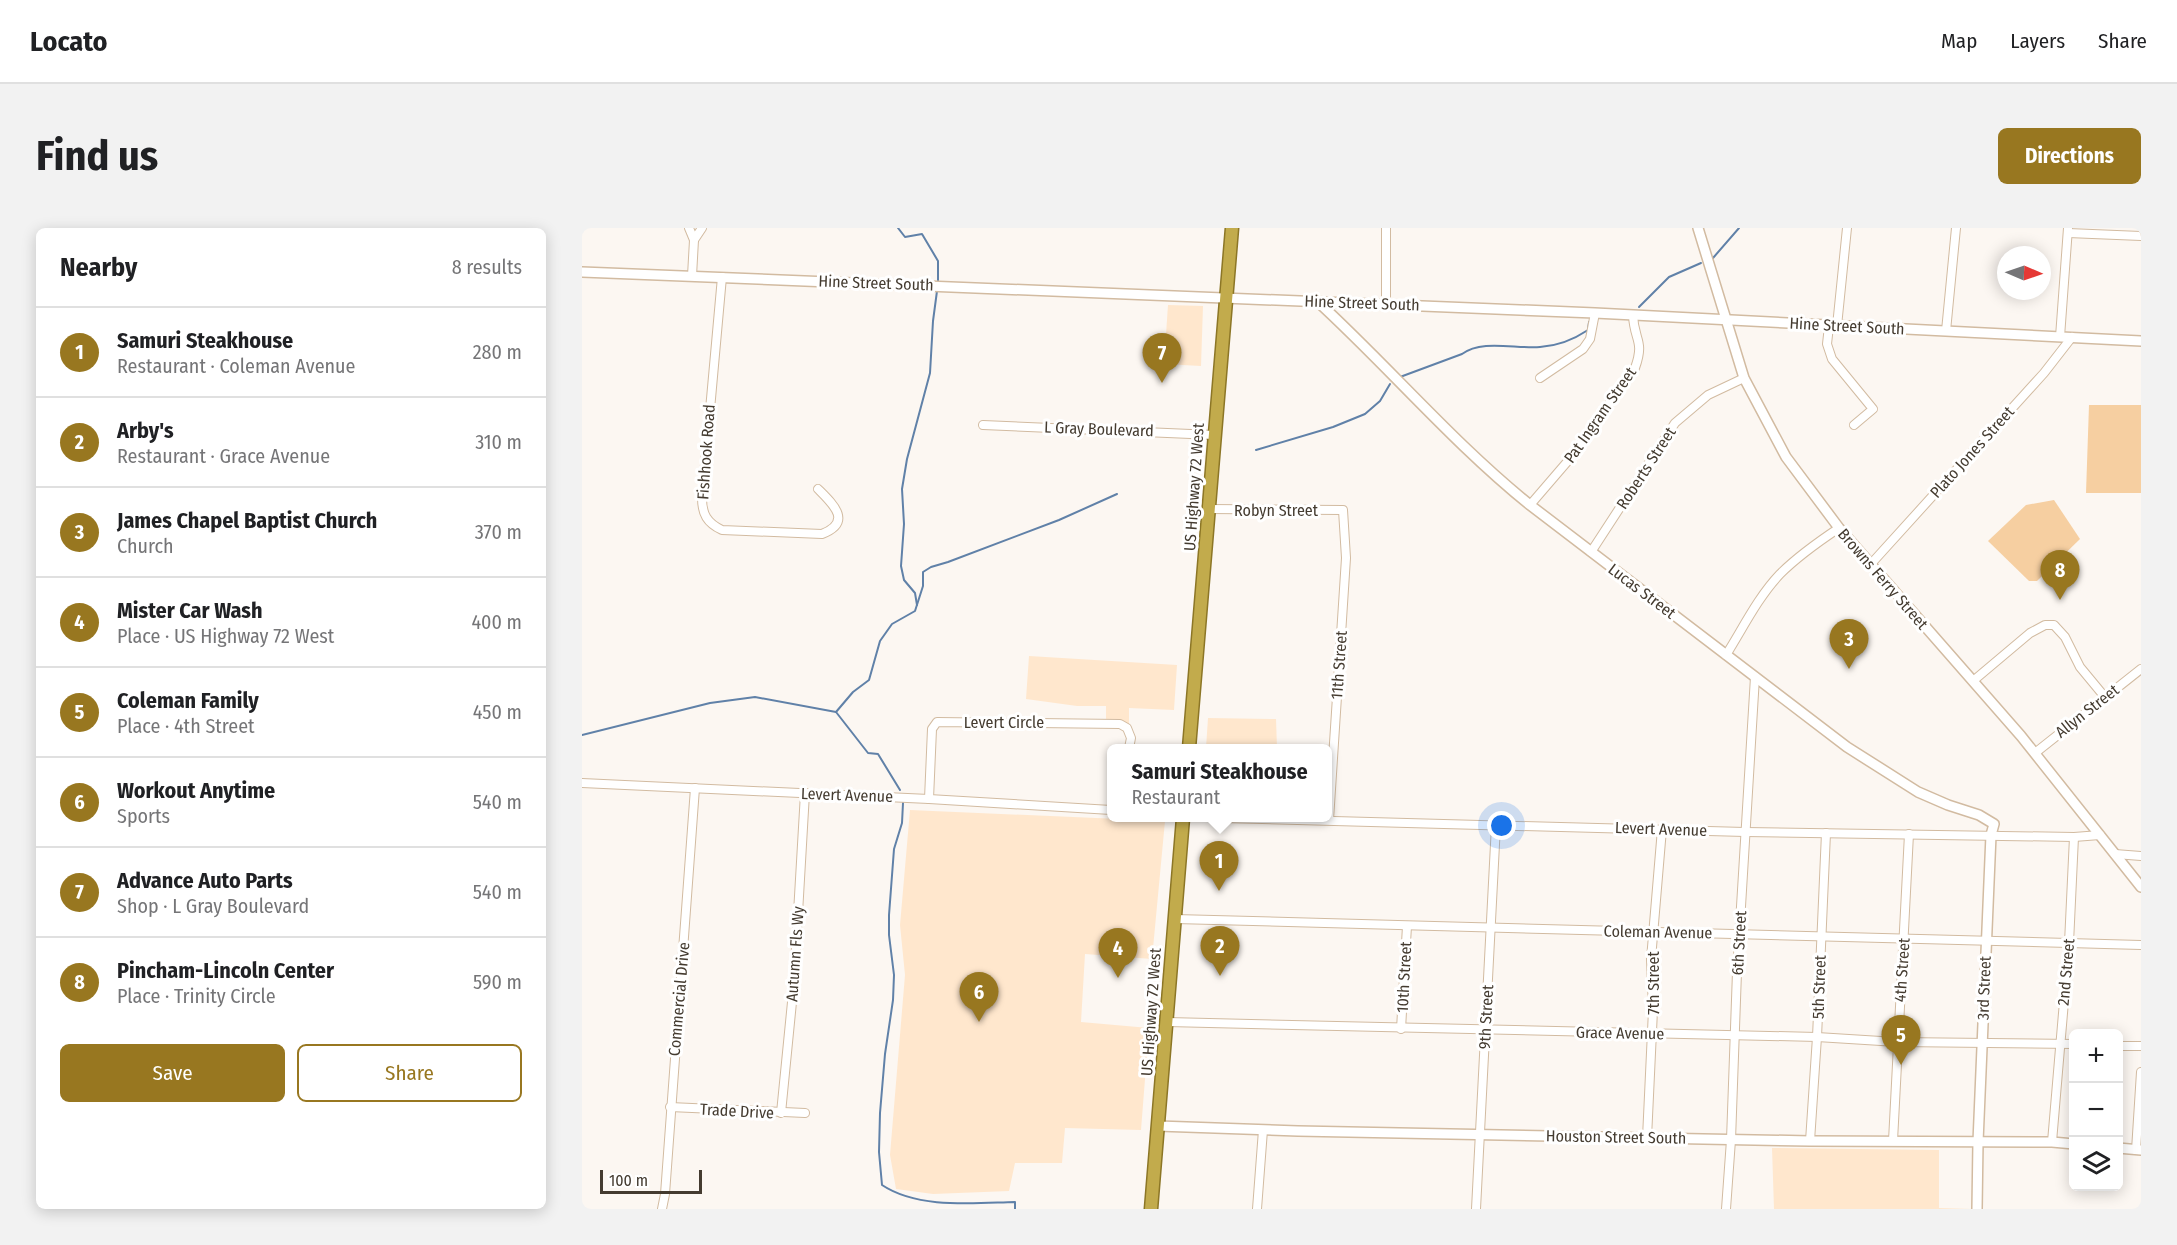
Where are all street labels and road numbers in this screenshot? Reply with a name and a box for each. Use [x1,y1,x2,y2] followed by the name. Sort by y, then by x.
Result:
[818,271,934,295] street label: Hine Street South
[1304,291,1420,315] street label: Hine Street South
[1789,313,1905,339] street label: Hine Street South
[1560,363,1641,467] street label: Pat Ingram Street
[1926,402,2019,502] street label: Plato Jones Street
[693,404,719,500] street label: Fishhook Road
[1044,418,1154,440] street label: L Gray Boulevard
[1180,422,1208,552] street label: US Highway 72 West
[1612,423,1680,513] street label: Roberts Street
[1234,501,1319,520] street label: Robyn Street
[1834,525,1933,634] street label: Browns Ferry Street
[1605,559,1680,623] street label: Lucas Street
[1327,629,1351,700] street label: 11th Street
[2051,680,2123,742] street label: Allyn Street
[964,713,1044,732] street label: Levert Circle
[801,784,893,806] street label: Levert Avenue
[1615,818,1707,840] street label: Levert Avenue
[782,905,808,1002] street label: Autumn Fls Wy
[1728,909,1750,976] street label: 6th Street
[1603,922,1713,942] street label: Coleman Avenue
[1890,936,1914,1003] street label: 4th Street
[2054,937,2078,1006] street label: 2nd Street
[1393,940,1415,1013] street label: 10th Street
[665,941,693,1057] street label: Commercial Drive
[1137,947,1165,1077] street label: US Highway 72 West
[1644,951,1663,1015] street label: 7th Street
[1808,954,1830,1019] street label: 5th Street
[1973,955,1995,1020] street label: 3rd Street
[1475,984,1497,1050] street label: 9th Street
[1576,1023,1664,1043] street label: Grace Avenue
[700,1100,775,1122] street label: Trade Drive
[1546,1126,1686,1148] street label: Houston Street South

